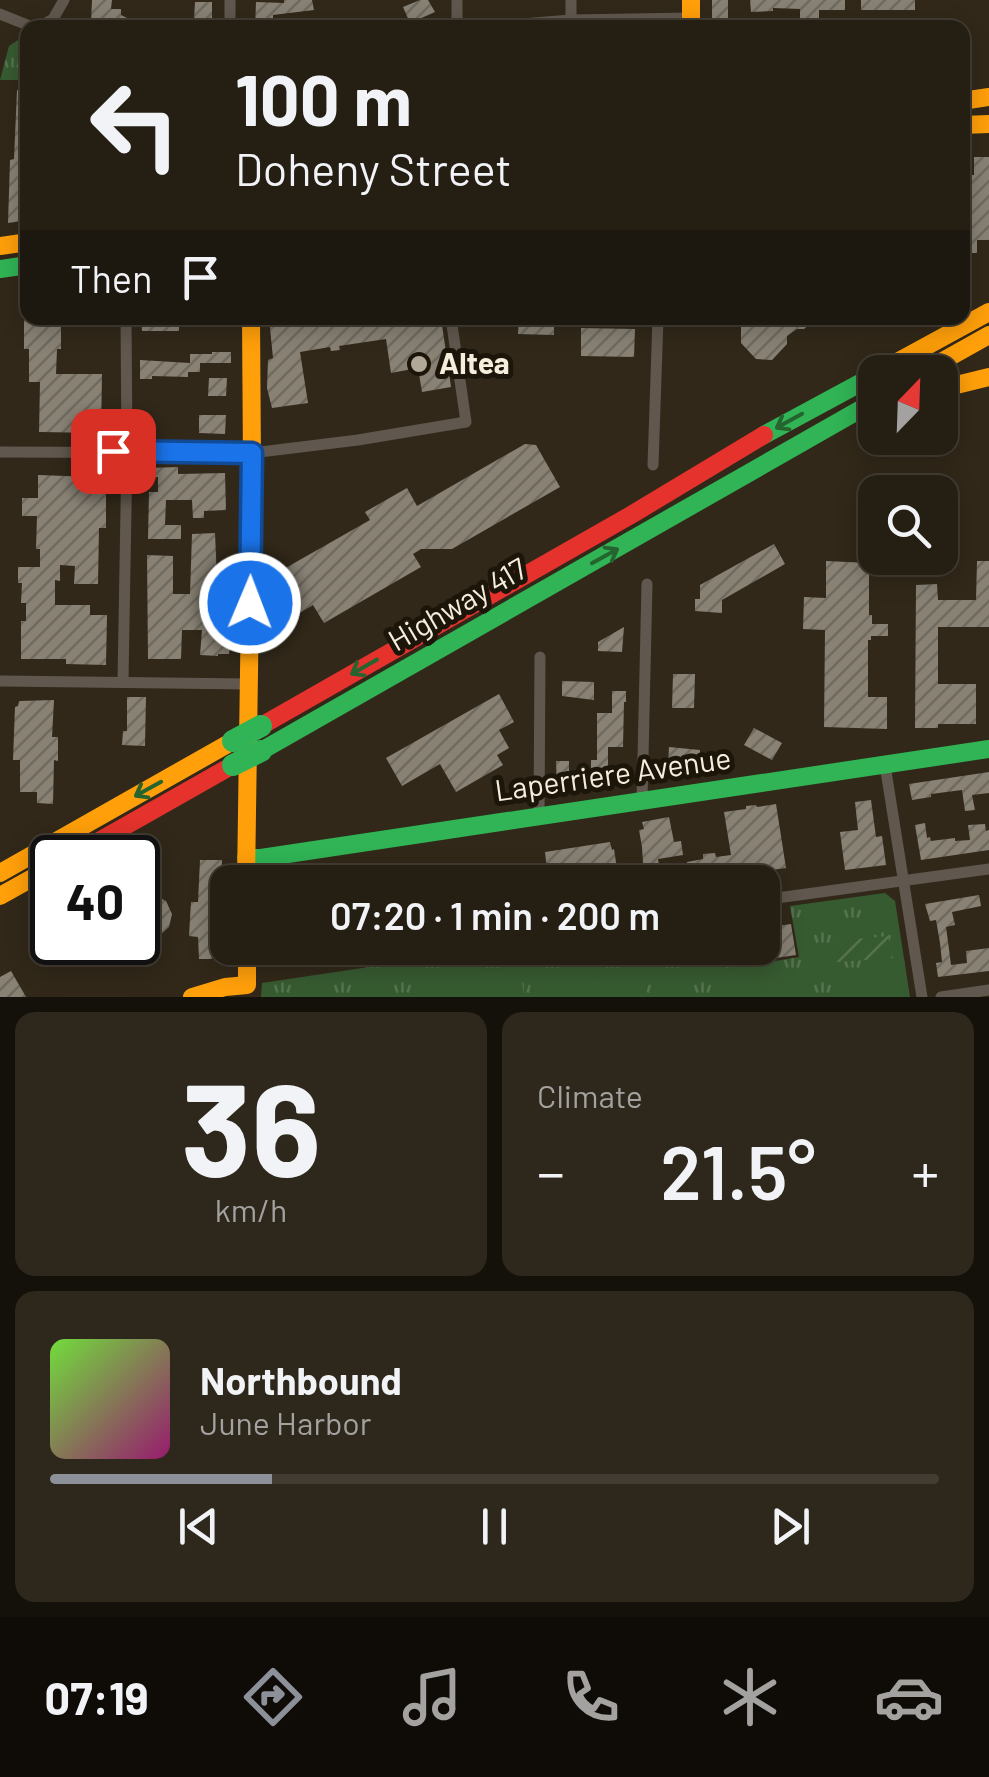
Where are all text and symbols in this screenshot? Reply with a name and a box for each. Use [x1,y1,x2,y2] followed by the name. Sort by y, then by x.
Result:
[235,56,412,140] text: 100 m
[70,60,200,190] icon: left
[235,141,512,195] text: Doheny Street
[173,250,228,305] icon: arrive
[70,255,153,301] text: Then
[439,344,510,380] place label: Altea
[408,353,430,375] marker: Altea
[858,355,958,455] north arrow
[858,355,958,575] map controls
[71,409,156,494] pin
[775,412,805,432] one-way arrow
[86,424,141,479] icon: arrive
[858,475,958,575] button: search
[589,545,619,565] one-way arrow
[381,549,533,657] street label: Highway 417
[198,551,302,655] position arrow
[350,658,379,678] one-way arrow
[492,739,733,807] street label: Laperriere Avenue
[134,780,163,800] one-way arrow
[30,835,160,965] speed limit sign: 40
[330,892,660,938] text: 07:20 · 1 min · 200 m
[181,1047,321,1203] text: 36
[537,1076,643,1114] text: Climate
[660,1125,816,1215] text: 21.5°
[537,1138,565,1204] text: −
[911,1138,939,1204] text: +
[215,1190,287,1228] text: km/h
[200,1357,402,1403] text: Northbound
[200,1403,371,1441] text: June Harbor
[171,1499,226,1554] icon: previous
[467,1499,522,1554] icon: pause
[763,1499,818,1554] icon: next
[238,1662,308,1732] icon: directions
[397,1662,467,1732] icon: music
[556,1662,626,1732] icon: phone
[715,1662,785,1732] icon: climate
[874,1662,944,1732] icon: car
[45,1670,149,1724] text: 07:19

